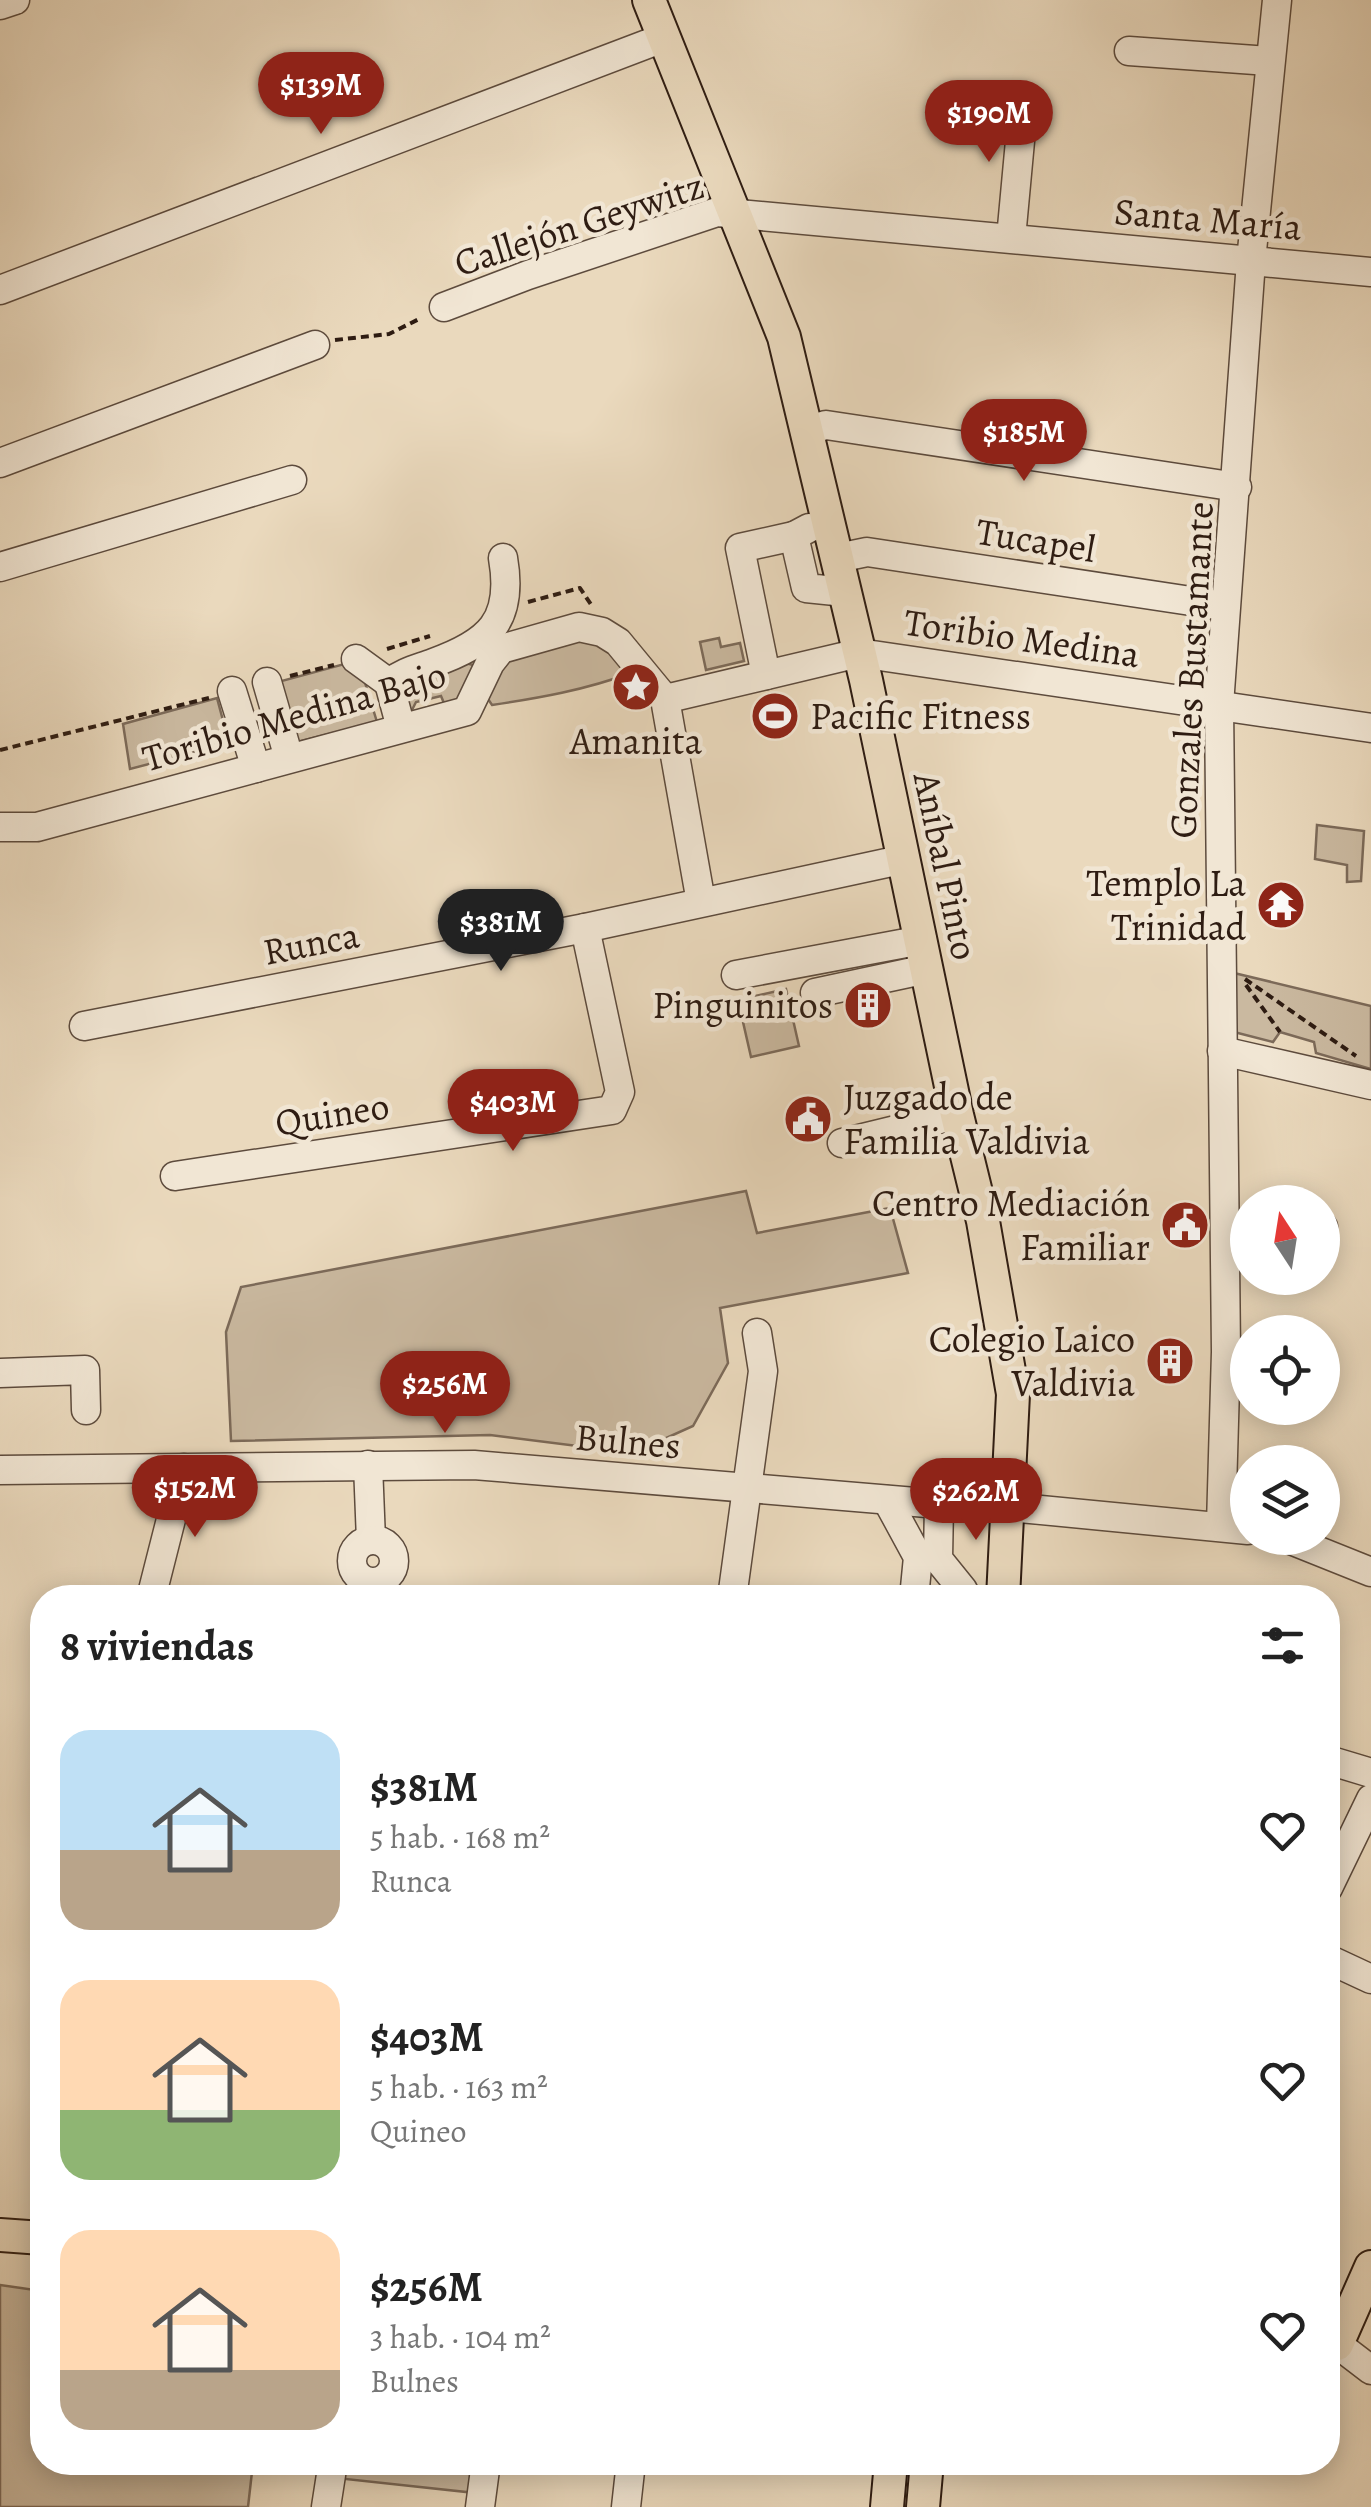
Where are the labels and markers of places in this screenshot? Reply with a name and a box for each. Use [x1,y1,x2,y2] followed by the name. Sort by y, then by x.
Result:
[251,52,391,137] pin: $139M
[919,80,1059,165] pin: $190M
[954,399,1094,484] pin: $185M
[610,661,662,713] place icon: Amanita
[749,690,801,742] sports icon: Pacific Fitness
[810,690,1031,742] place label: Pacific Fitness
[569,715,703,767] place label: Amanita
[1086,857,1247,953] place label: Templo La Trinidad
[1255,879,1307,931] temple icon: Templo La Trinidad
[431,889,571,974] pin: $381M
[652,979,833,1031] place label: Pinguinitos
[842,979,894,1031] building icon: Pinguinitos
[443,1069,583,1154] pin: $403M
[843,1071,1090,1167] place label: Juzgado de Familia Valdivia
[782,1093,834,1145] public building icon: Juzgado de Familia Valdivia
[872,1177,1150,1273] place label: Centro Mediación Familiar
[1159,1199,1211,1251] public building icon: Centro Mediación Familiar
[929,1313,1135,1409] place label: Colegio Laico Valdivia
[1144,1335,1196,1387] building icon: Colegio Laico Valdivia
[375,1351,515,1436] pin: $256M
[125,1455,265,1540] pin: $152M
[906,1458,1046,1543] pin: $262M

